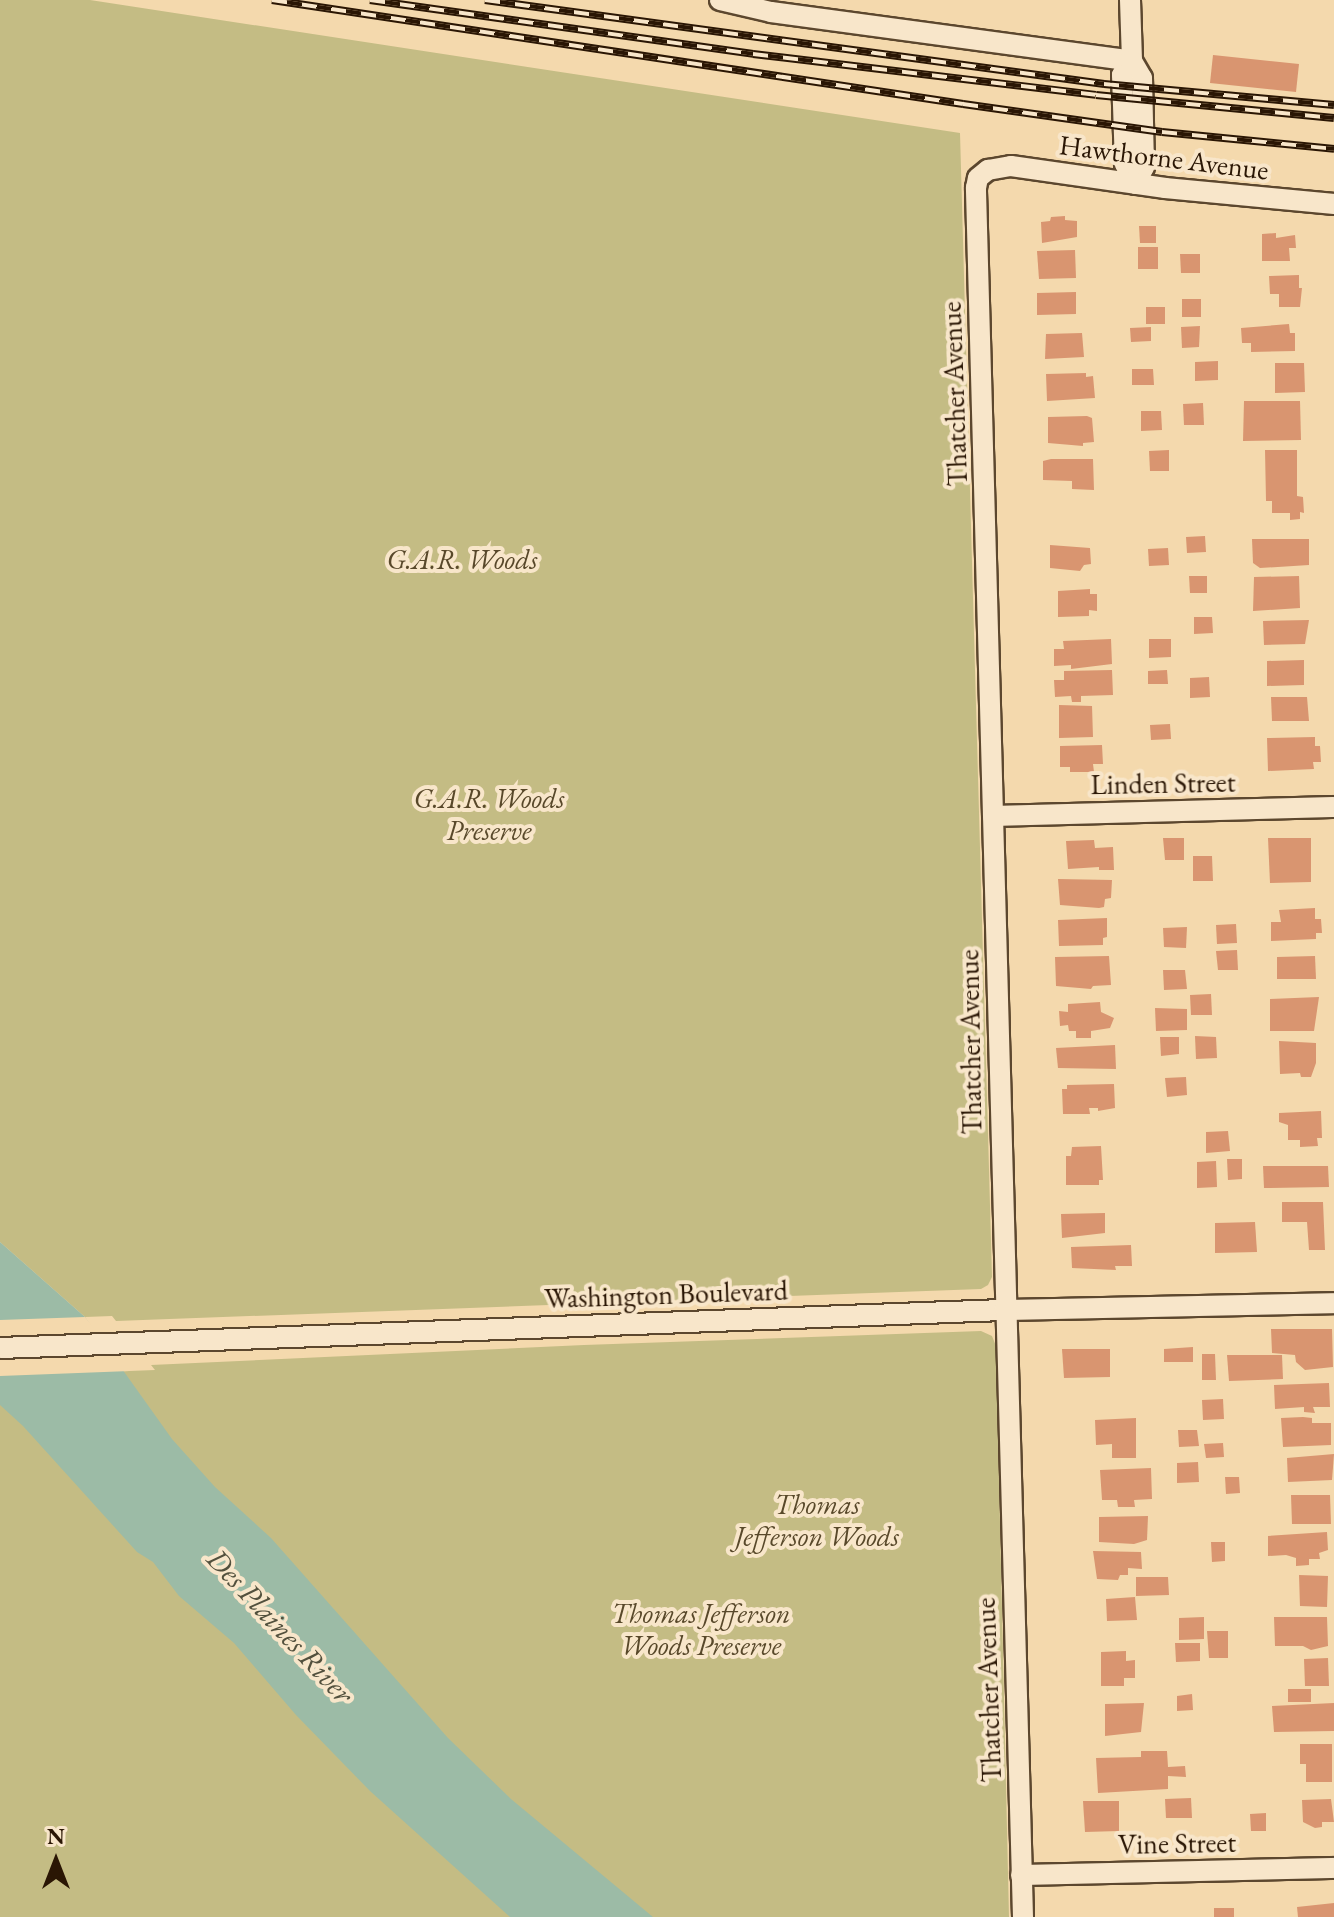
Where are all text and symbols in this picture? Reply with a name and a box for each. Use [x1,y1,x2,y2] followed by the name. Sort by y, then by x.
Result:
[1057,127,1271,187] street label: Hawthorne Avenue
[934,301,974,487] street label: Thatcher Avenue
[387,542,537,576] park label: G.A.R. Woods
[1090,765,1236,801] street label: Linden Street
[414,781,564,847] park label: G.A.R. Woods Preserve
[952,949,988,1135] street label: Thatcher Avenue
[544,1273,788,1315] street label: Washington Boulevard
[735,1487,899,1553] park label: Thomas Jefferson Woods
[199,1541,361,1711] water label: Des Plaines River
[611,1596,791,1662] park label: Thomas Jefferson Woods Preserve
[968,1597,1008,1783] street label: Thatcher Avenue
[16,1821,96,1901] north arrow
[47,1822,65,1851] text: N
[1118,1825,1236,1861] street label: Vine Street

